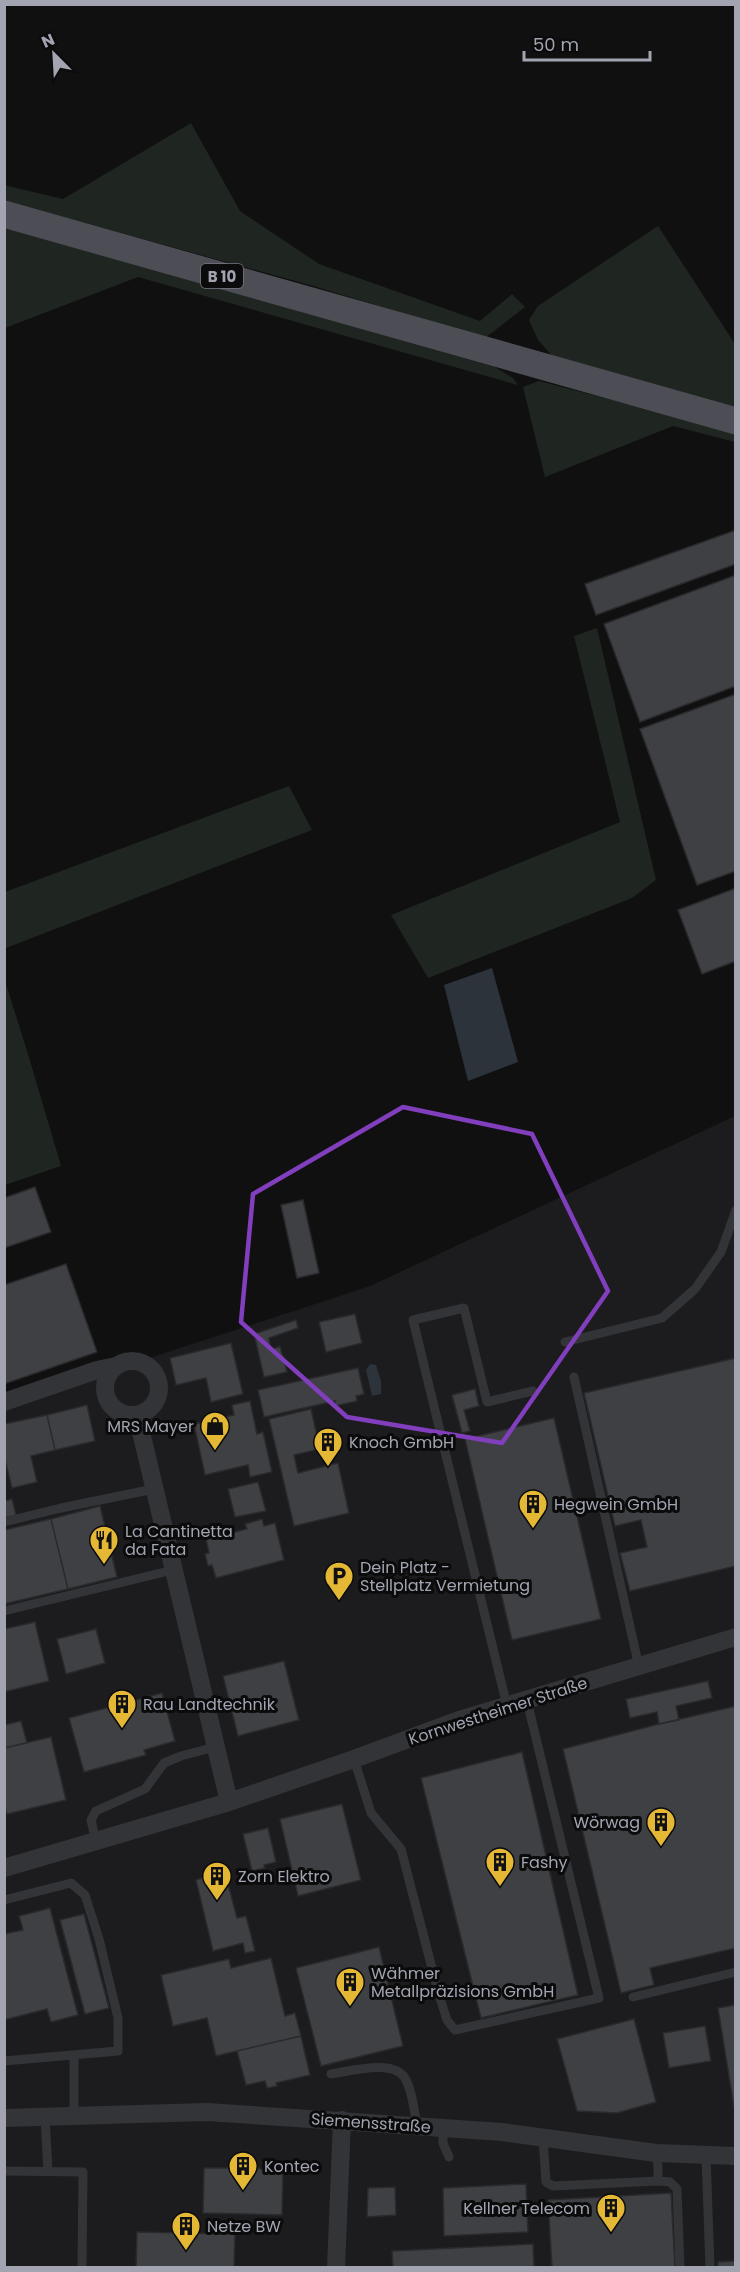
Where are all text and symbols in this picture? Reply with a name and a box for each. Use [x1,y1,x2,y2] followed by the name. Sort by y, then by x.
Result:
[24,24,84,84] north arrow
[524,24,650,62] scale bar
[38,28,58,54] text: N
[533,32,579,57] text: 50 m
[201,264,243,288] road number: B 10
[199,1410,231,1452] shop icon: MRS Mayer
[107,1415,194,1438] place label: MRS Mayer
[312,1426,344,1468] building icon: Knoch GmbH
[349,1431,454,1454] place label: Knoch GmbH
[517,1488,549,1530] building icon: Hegwein GmbH
[554,1493,678,1516] place label: Hegwein GmbH
[125,1520,233,1561] place label: La Cantinetta da Fata
[88,1524,120,1566] restaurant icon: La Cantinetta da Fata
[360,1556,530,1597] place label: Dein Platz - Stellplatz Vermietung
[323,1560,355,1602] parking icon: Dein Platz - Stellplatz Vermietung
[406,1671,590,1751] street label: Kornwestheimer Straße
[106,1688,138,1730] building icon: Rau Landtechnik
[143,1693,276,1716] place label: Rau Landtechnik
[645,1806,677,1848] building icon: Wörwag
[573,1811,640,1834] place label: Wörwag
[484,1846,516,1888] building icon: Fashy
[521,1851,567,1874] place label: Fashy
[201,1860,233,1902] building icon: Zorn Elektro
[238,1865,330,1888] place label: Zorn Elektro
[371,1962,554,2003] place label: Wähmer Metallpräzisions GmbH
[334,1966,366,2008] building icon: Wähmer Metallpräzisions GmbH
[310,2107,432,2139] street label: Siemensstraße
[227,2150,259,2192] building icon: Kontec
[264,2155,320,2178] place label: Kontec
[595,2192,627,2234] building icon: Kellner Telecom
[463,2197,590,2220] place label: Kellner Telecom
[170,2210,202,2252] building icon: Netze BW
[207,2215,281,2238] place label: Netze BW

